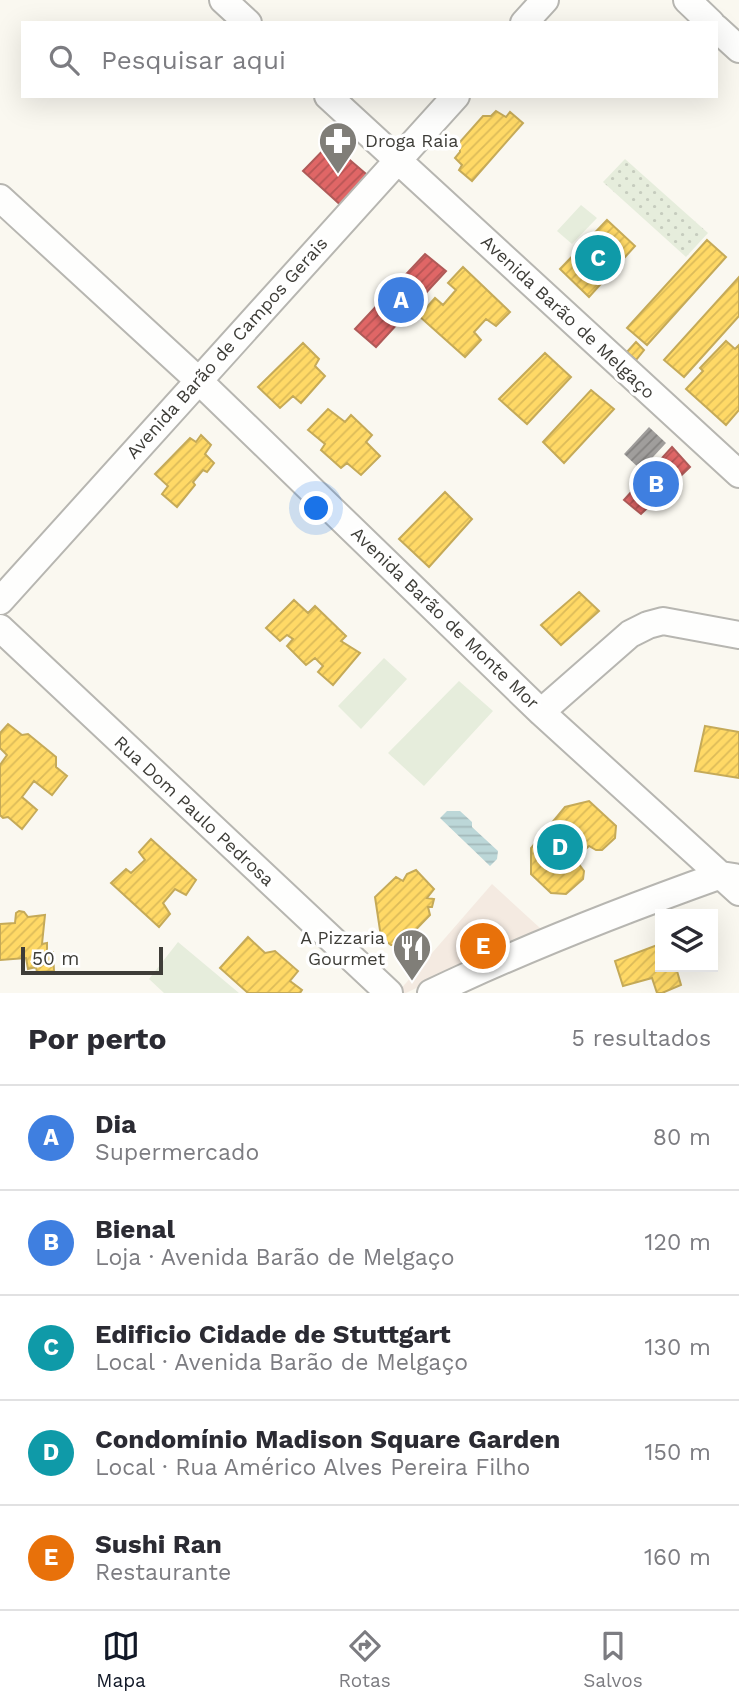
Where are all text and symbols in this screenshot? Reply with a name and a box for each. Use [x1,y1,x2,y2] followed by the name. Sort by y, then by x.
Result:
[21,21,718,98] search box
[45,41,83,79] icon: search
[101,45,286,75] text: Pesquisar aqui
[317,120,359,175] pharmacy icon: Droga Raia
[365,130,458,151] place label: Droga Raia
[477,231,660,403] street label: Avenida Barão de Melgaço
[575,232,621,284] pin: C
[122,233,332,463] street label: Avenida Barão de Campos Gerais
[378,274,424,326] pin: A
[633,458,679,510] pin: B
[299,491,333,525] your location
[347,522,544,713] street label: Avenida Barão de Monte Mor
[110,731,279,890] street label: Rua Dom Paulo Pedrosa
[537,821,583,873] pin: D
[655,909,718,972] map controls
[655,909,718,972] button: layers
[460,920,506,972] pin: E
[300,927,385,969] place label: A Pizzaria Gourmet
[391,927,433,982] restaurant icon: A Pizzaria Gourmet
[21,944,163,976] scale bar
[32,947,79,970] text: 50 m
[28,1021,166,1056] text: Por perto
[572,1025,711,1052] text: 5 resultados
[95,1109,136,1139] text: Dia
[43,1124,59,1151] text: A
[653,1124,711,1151] text: 80 m
[95,1139,259,1166] text: Supermercado
[95,1214,175,1244] text: Bienal
[43,1229,59,1256] text: B
[645,1229,711,1256] text: 120 m
[95,1244,455,1271] text: Loja · Avenida Barão de Melgaço
[95,1319,451,1349] text: Edificio Cidade de Stuttgart
[43,1334,59,1361] text: C
[645,1334,711,1361] text: 130 m
[95,1349,468,1376] text: Local · Avenida Barão de Melgaço
[95,1424,560,1454] text: Condomínio Madison Square Garden
[43,1439,59,1466] text: D
[645,1439,711,1466] text: 150 m
[95,1454,530,1481] text: Local · Rua Américo Alves Pereira Filho
[95,1529,222,1559] text: Sushi Ran
[44,1544,58,1571] text: E
[644,1544,711,1571] text: 160 m
[95,1559,231,1586] text: Restaurante
[96,1627,146,1692] tab: Mapa
[338,1627,391,1692] tab: Rotas
[583,1627,643,1692] tab: Salvos

